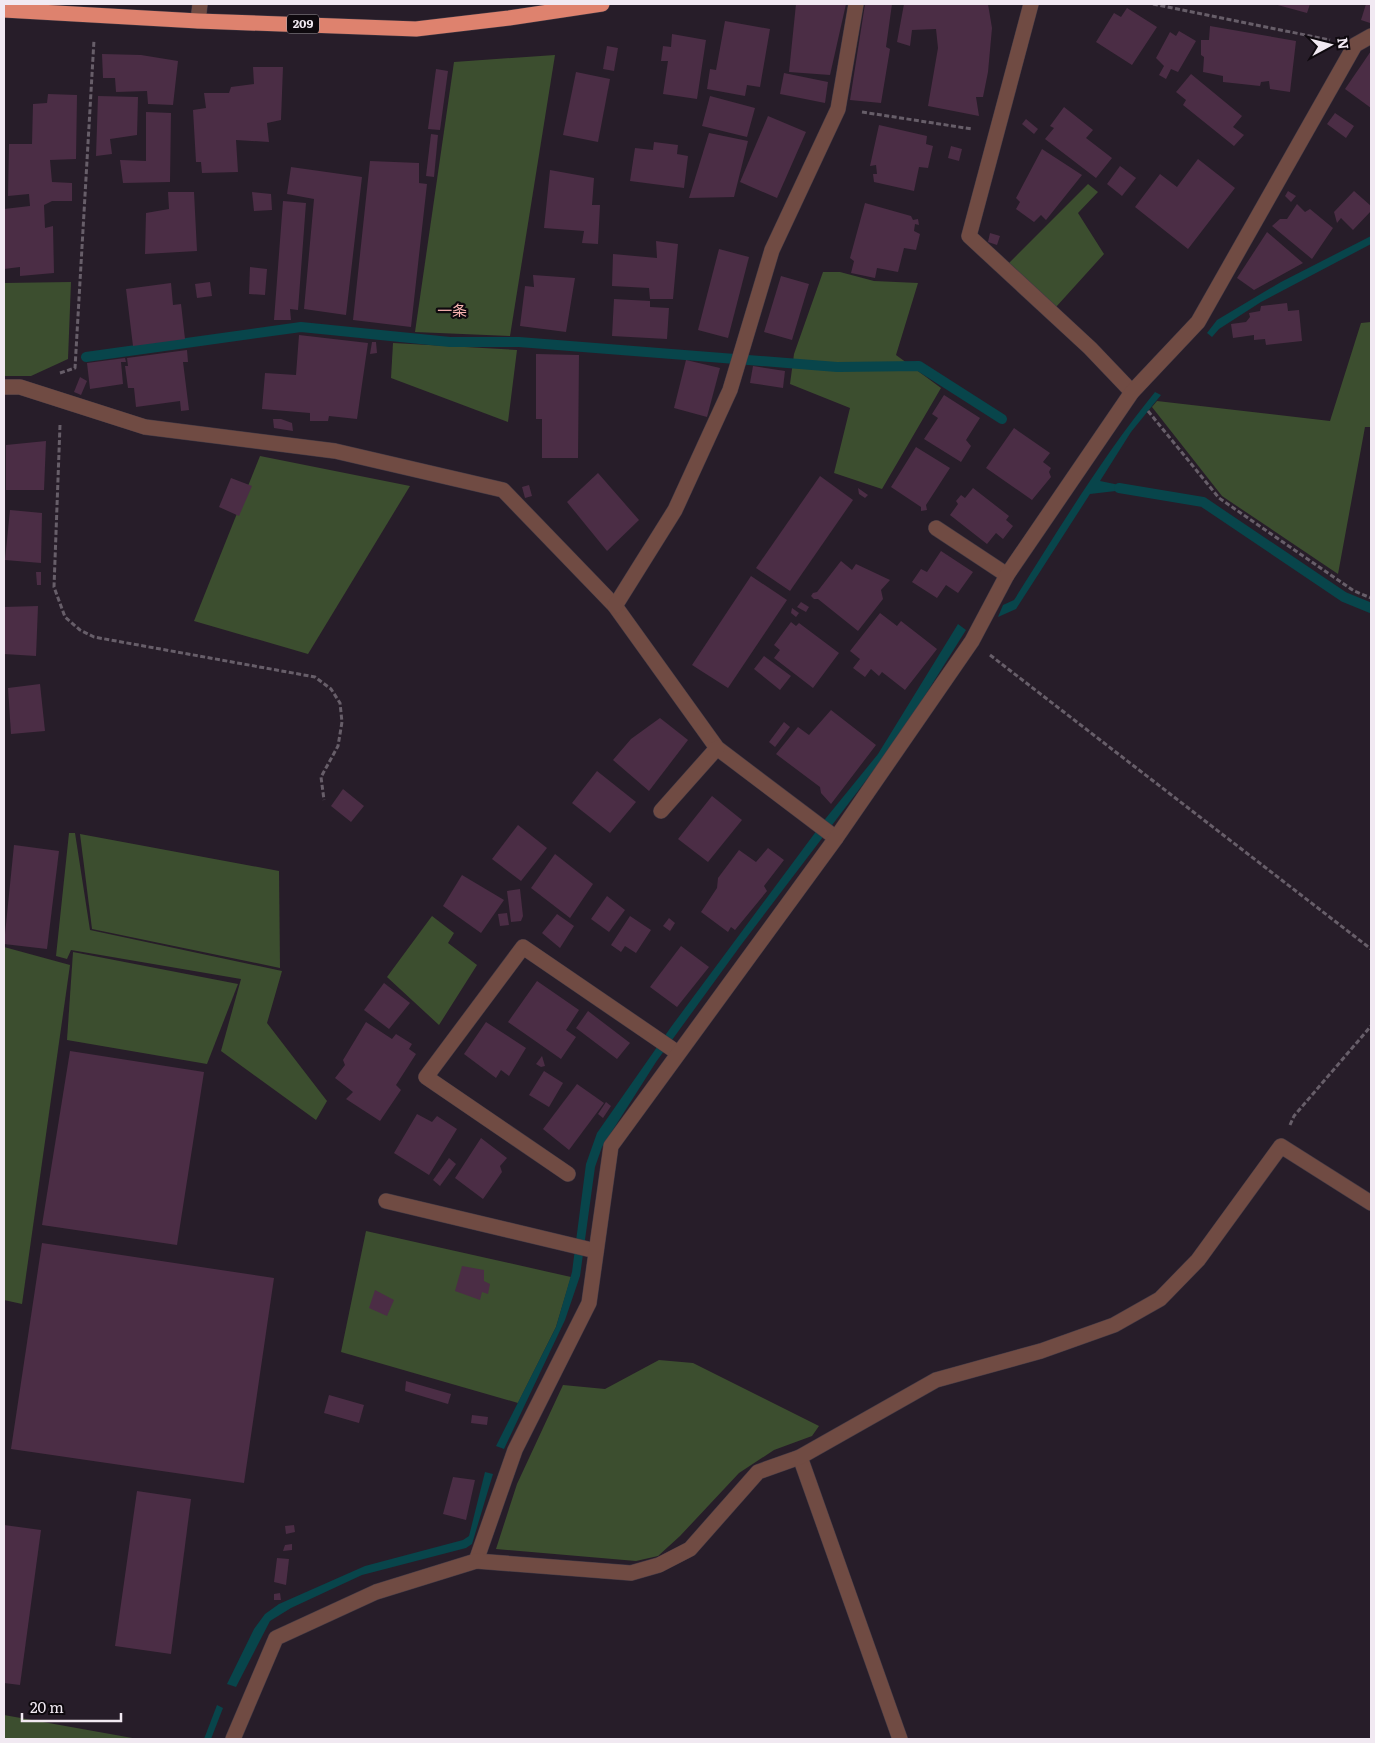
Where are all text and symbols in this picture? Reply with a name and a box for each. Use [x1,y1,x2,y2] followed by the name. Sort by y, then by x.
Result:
[287,14,319,34] road number: 209
[1305,20,1355,70] north arrow
[1333,36,1355,51] text: N
[437,298,467,321] district label: 一条
[22,1690,121,1722] scale bar
[30,1695,64,1718] text: 20 m

